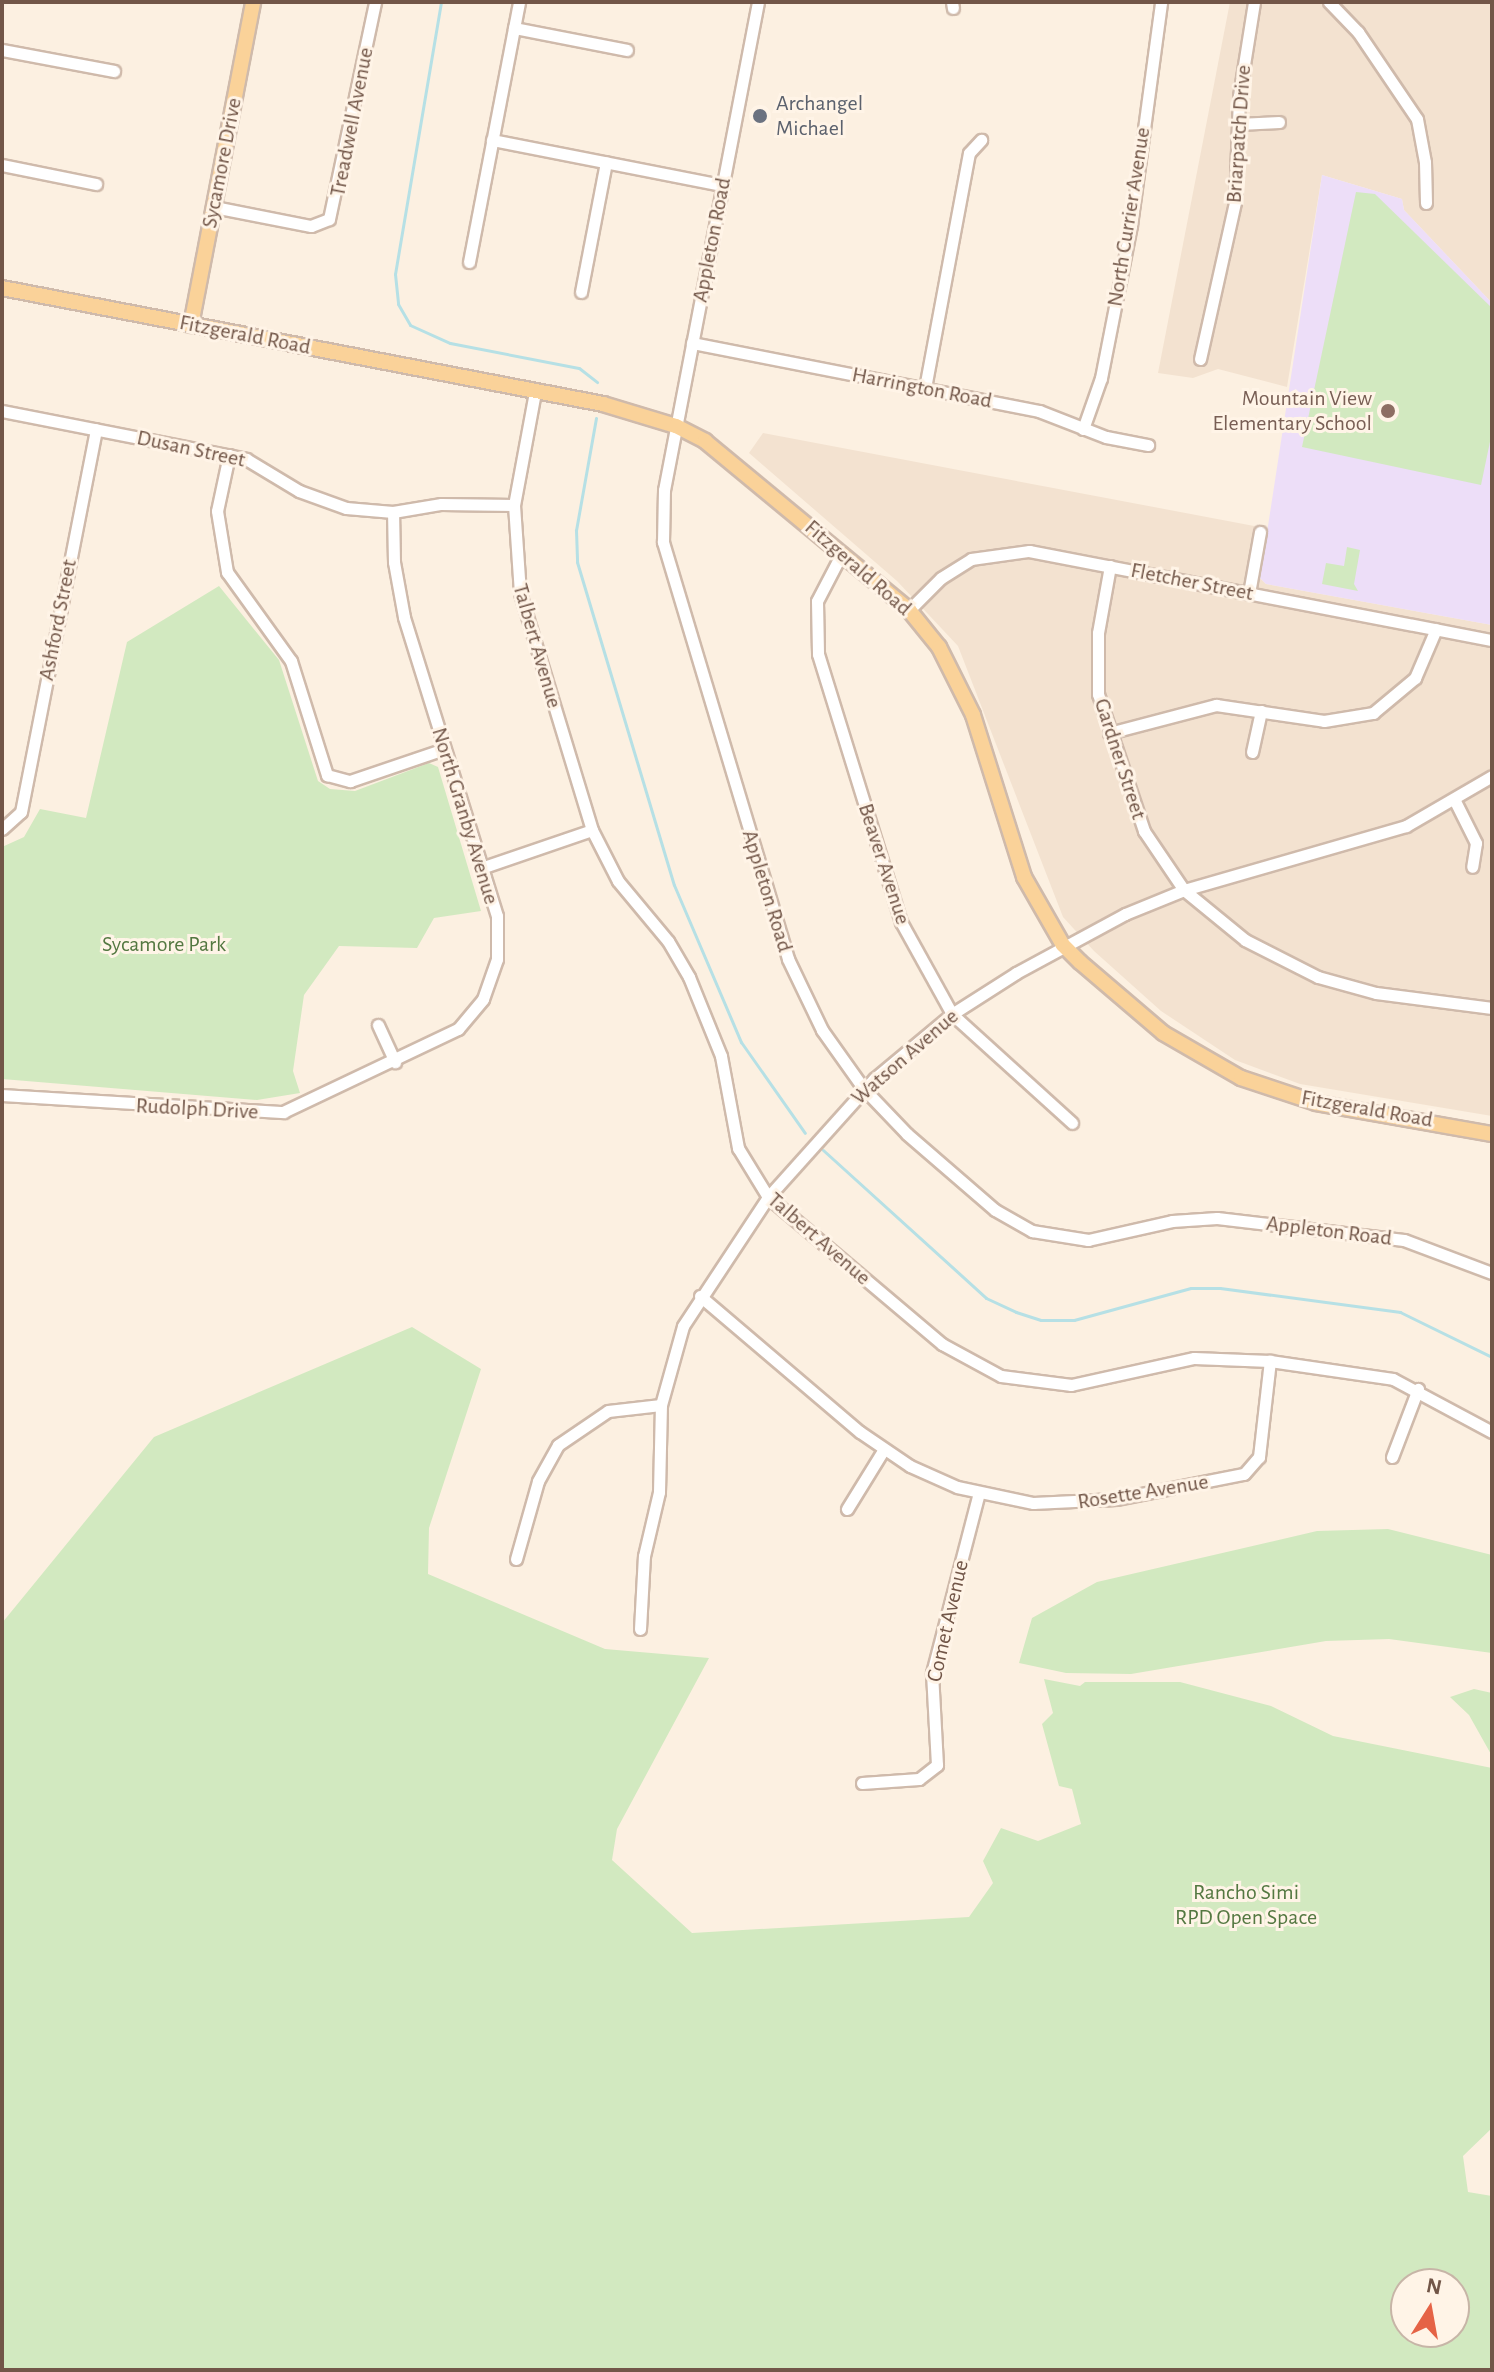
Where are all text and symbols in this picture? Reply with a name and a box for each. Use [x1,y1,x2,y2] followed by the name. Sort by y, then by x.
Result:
[325,45,379,199] street label: Treadwell Avenue
[1221,64,1257,204] street label: Briarpatch Drive
[776,90,863,142] place label: Archangel Michael
[196,96,248,230] street label: Sycamore Drive
[751,107,769,125] marker: Archangel Michael
[1102,126,1156,308] street label: North Currier Avenue
[687,176,737,304] street label: Appleton Road
[177,309,313,361] street label: Fitzgerald Road
[850,361,994,415] street label: Harrington Road
[1213,385,1372,436] place label: Mountain View Elementary School
[1379,402,1397,420] marker: Mountain View Elementary School
[134,425,248,473] street label: Dusan Street
[799,514,917,622] street label: Fitzgerald Road
[33,557,83,683] street label: Ashford Street
[1128,557,1256,607] street label: Fletcher Street
[507,581,567,711] street label: Talbert Avenue
[1088,695,1152,823] street label: Gardner Street
[426,724,504,908] street label: North Granby Avenue
[852,800,916,928] street label: Beaver Avenue
[736,827,798,955] street label: Appleton Road
[102,932,226,958] park label: Sycamore Park
[846,1003,964,1111] street label: Watson Avenue
[1299,1084,1435,1134] street label: Fitzgerald Road
[135,1093,259,1125] street label: Rudolph Drive
[762,1187,876,1291] street label: Talbert Avenue
[1265,1210,1393,1252] street label: Appleton Road
[1076,1469,1210,1515] street label: Rosette Avenue
[921,1558,975,1684] street label: Comet Avenue
[1175,1879,1317,1930] park label: Rancho Simi RPD Open Space
[1390,2268,1470,2348] north arrow
[1425,2274,1444,2299] text: N

